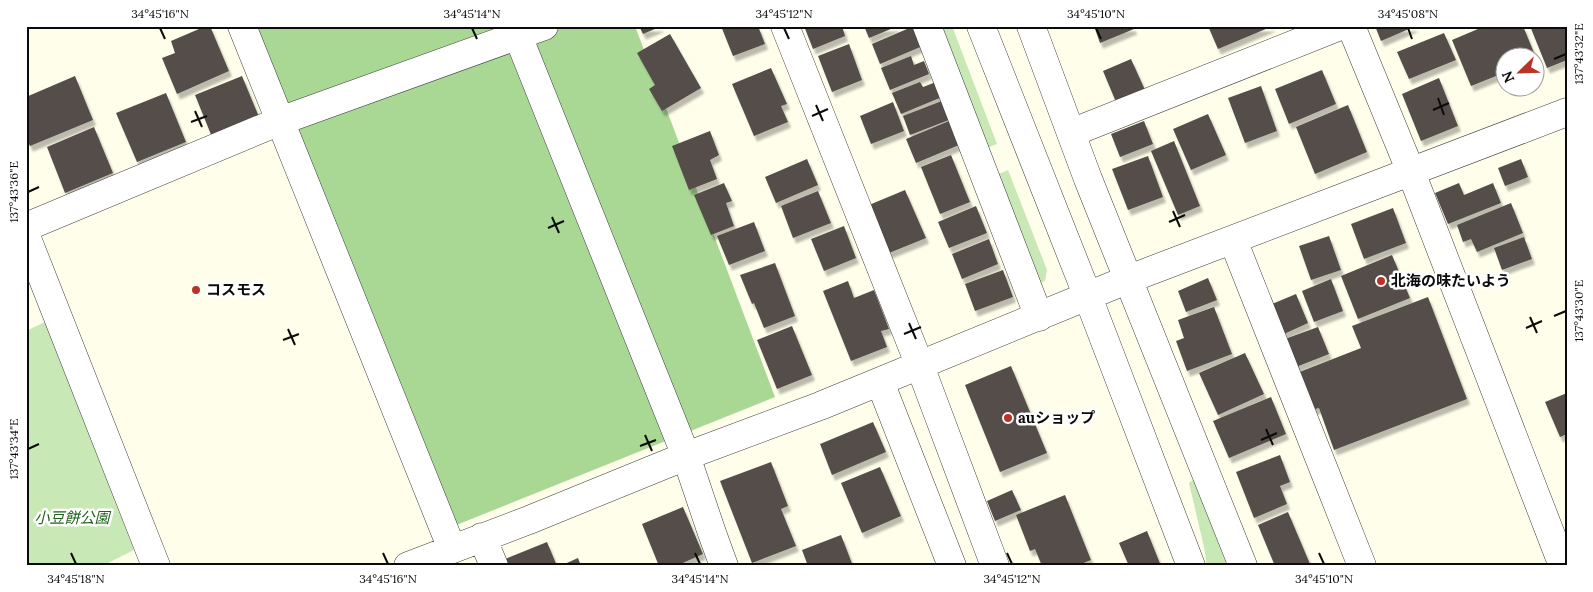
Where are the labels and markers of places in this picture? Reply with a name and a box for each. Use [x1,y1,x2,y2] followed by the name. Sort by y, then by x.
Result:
[1391,271,1511,290] place label: 北海の味たいよう
[1375,275,1387,287] marker: 北海の味たいよう
[206,280,266,299] place label: コスモス
[190,284,202,296] marker: コスモス
[1018,408,1095,427] place label: auショップ
[1002,412,1014,424] marker: auショップ

